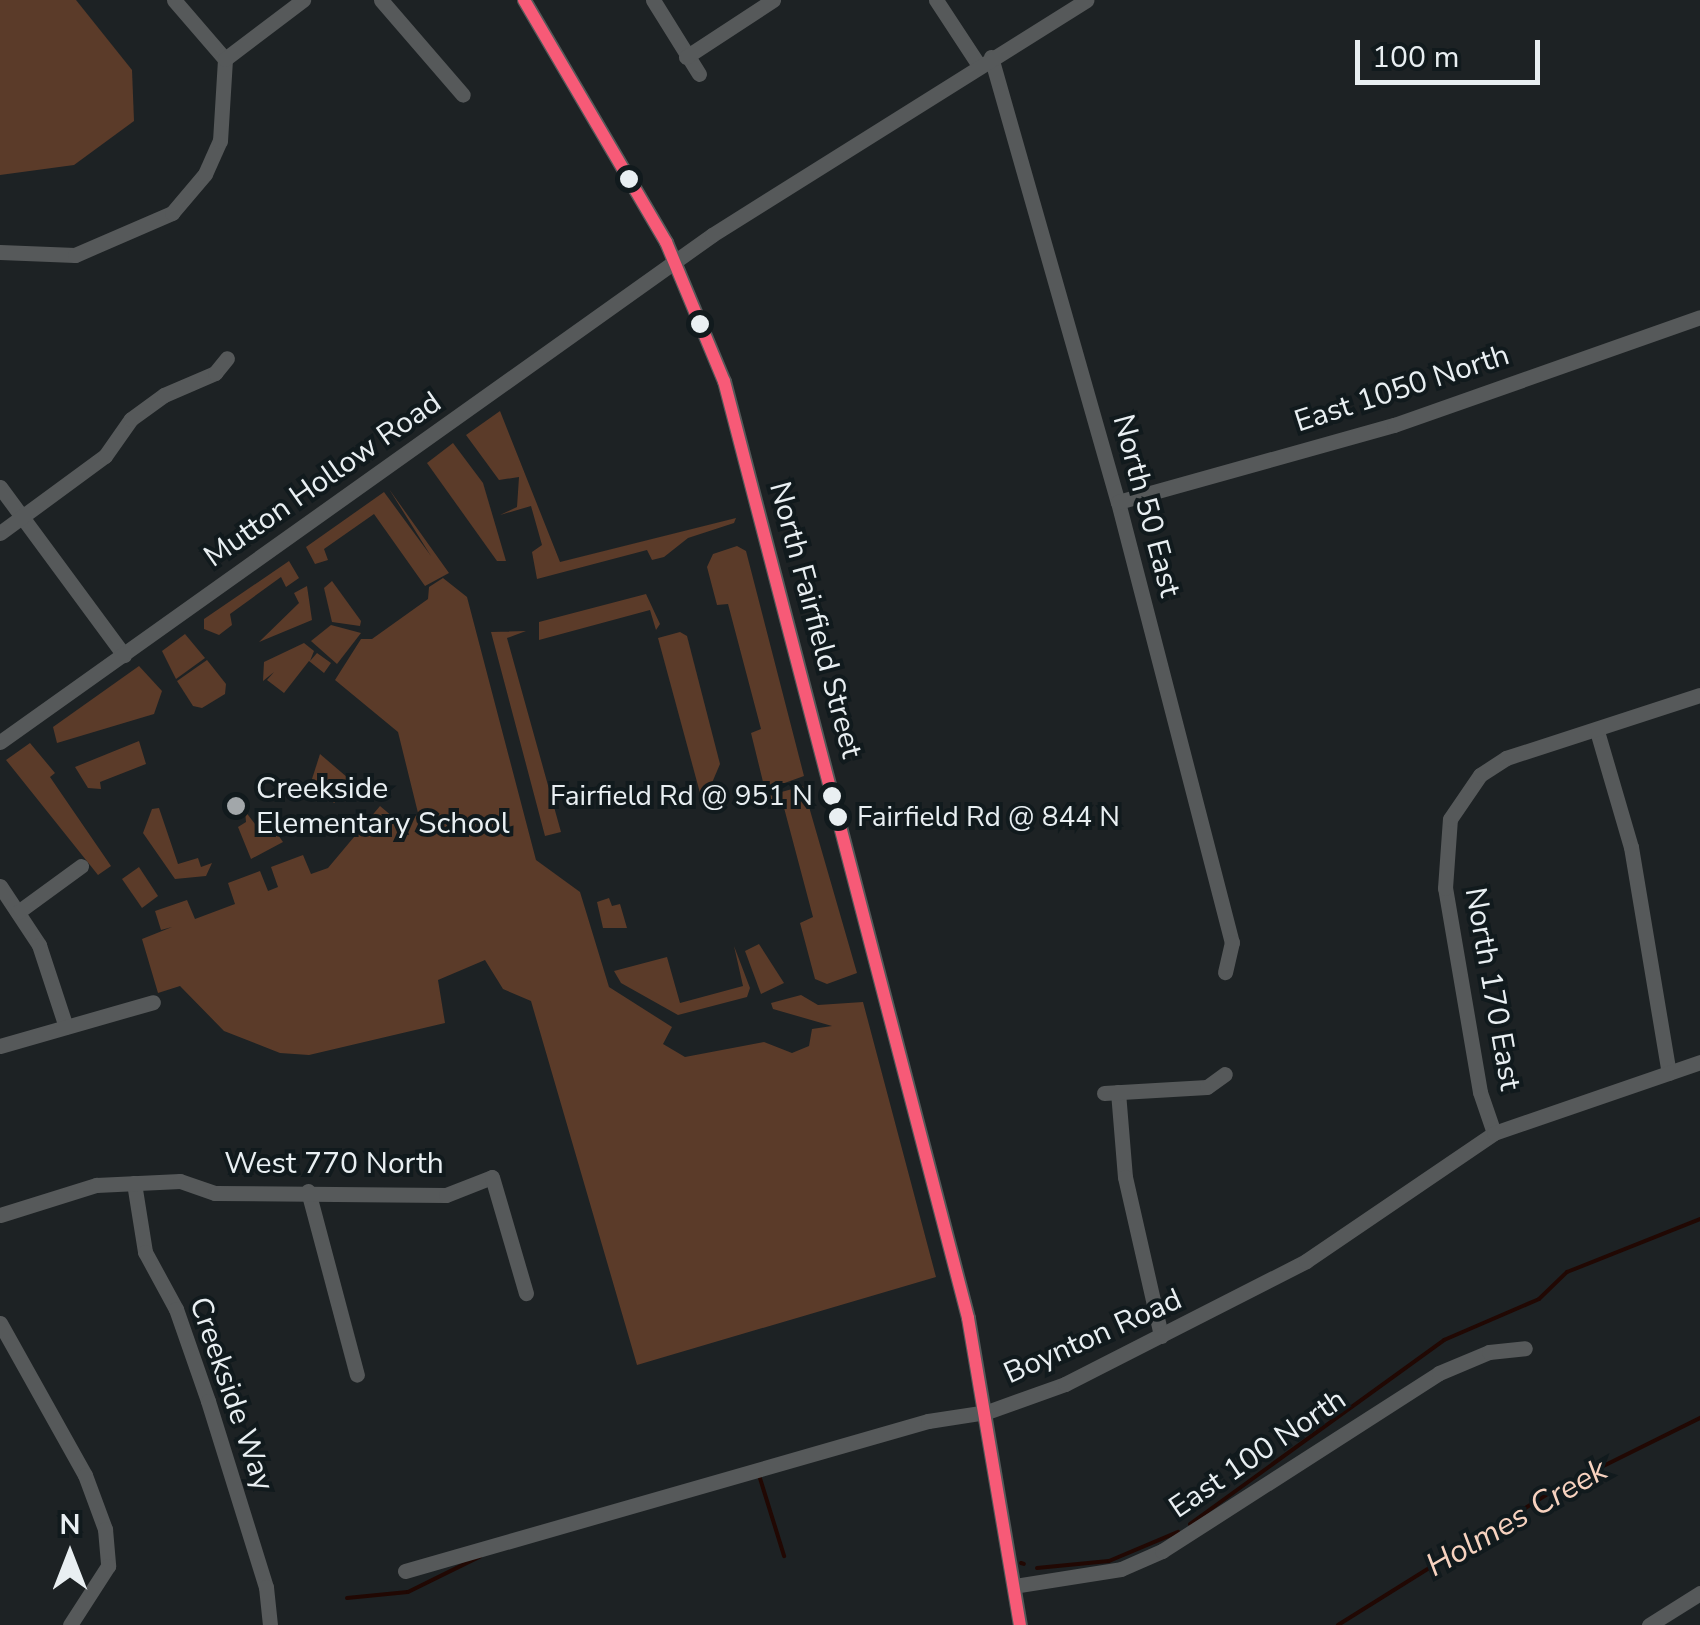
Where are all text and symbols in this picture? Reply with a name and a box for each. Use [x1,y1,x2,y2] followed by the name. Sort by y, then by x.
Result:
[1360,20,1545,82] scale bar
[1372,37,1459,78] text: 100 m
[619,169,639,189] unlabelled marker
[690,314,710,334] unlabelled marker
[1290,337,1514,441] street label: East 1050 North
[198,385,448,575] street label: Mutton Hollow Road
[1104,411,1188,601] street label: North 50 East
[761,478,869,762] street label: North Fairfield Street
[256,771,510,842] place label: Creekside Elementary School
[550,779,813,813] place label: Fairfield Rd @ 951 N
[822,786,842,806] marker: Fairfield Rd @ 951 N
[225,795,247,817] marker: Creekside Elementary School
[857,800,1120,834] place label: Fairfield Rd @ 844 N
[828,807,848,827] marker: Fairfield Rd @ 844 N
[1456,885,1528,1093] street label: North 170 East
[224,1146,444,1182] street label: West 770 North
[999,1282,1187,1392] street label: Boynton Road
[181,1292,281,1496] street label: Creekside Way
[1163,1382,1353,1526] street label: East 100 North
[1420,1451,1614,1585] water label: Holmes Creek
[20,1505,120,1605] north arrow
[60,1506,80,1544] text: N

